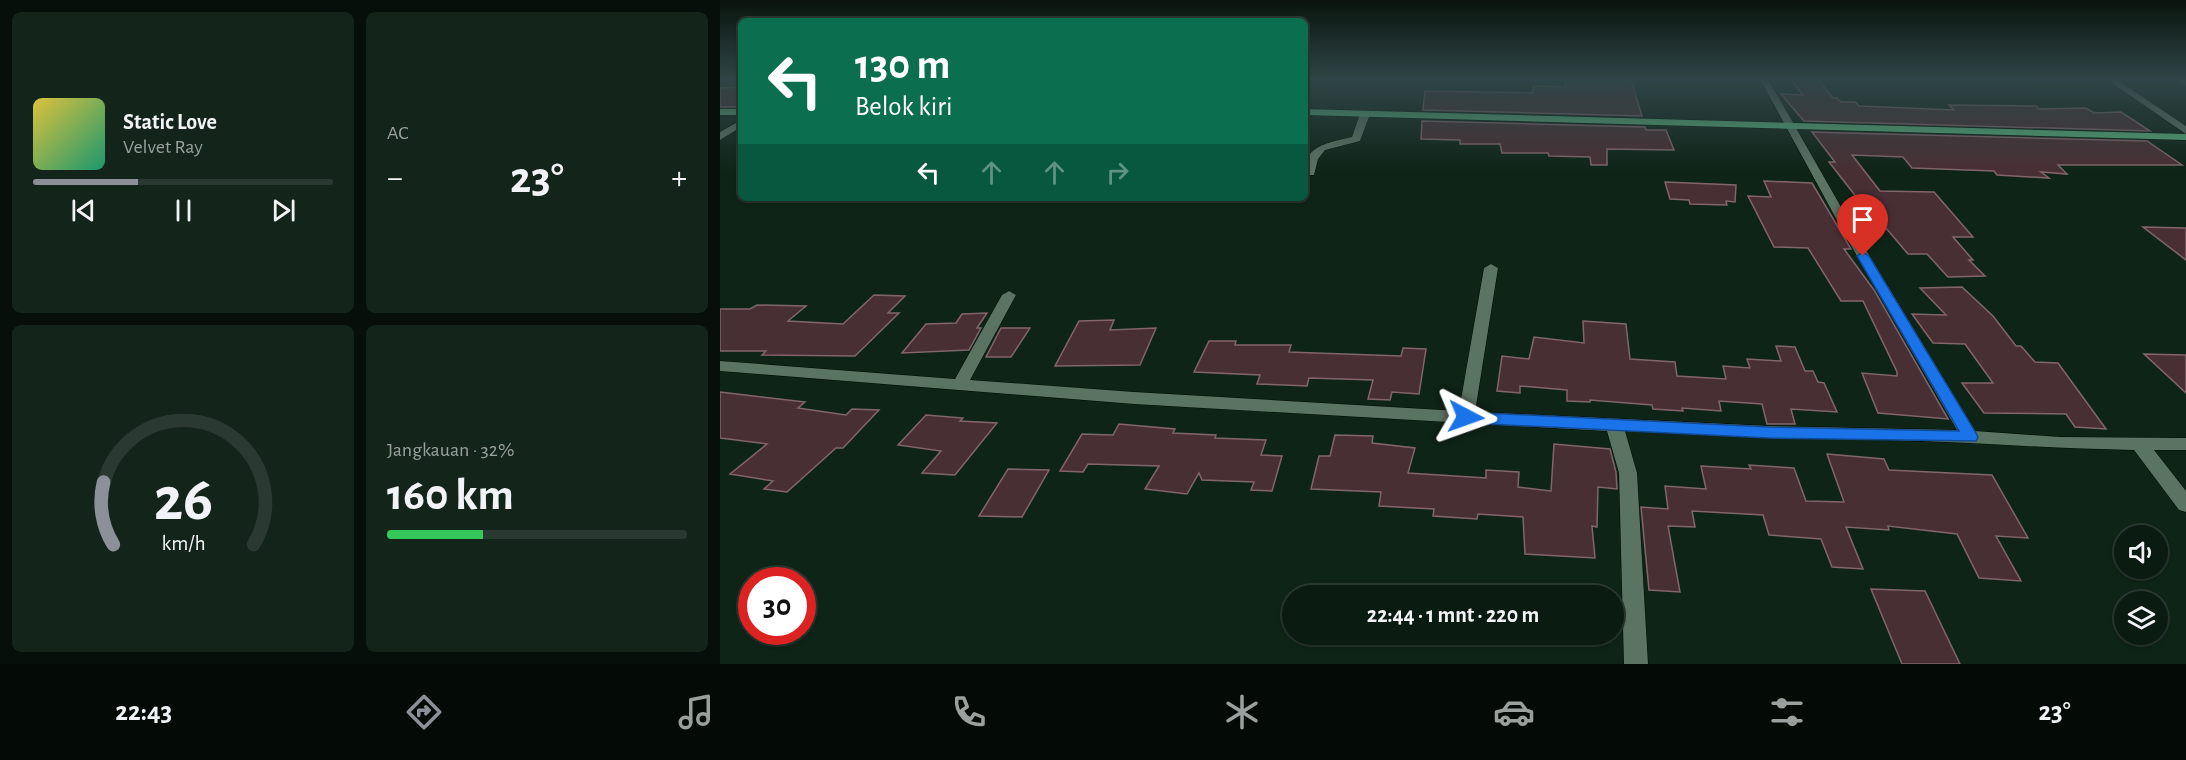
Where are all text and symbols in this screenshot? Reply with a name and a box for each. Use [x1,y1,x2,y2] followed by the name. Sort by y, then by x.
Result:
[756,42,834,120] icon: left
[855,44,950,86] text: 130 m
[855,93,952,120] text: Belok kiri
[123,111,217,133] text: Static Love
[387,123,409,143] text: AC
[123,137,203,157] text: Velvet Ray
[510,156,564,201] text: 23°
[912,156,945,189] icon: left
[975,156,1008,189] icon: ahead
[1038,156,1071,189] icon: ahead
[1101,156,1134,189] icon: right
[387,162,403,195] text: −
[671,162,687,195] text: +
[67,194,100,227] icon: previous
[167,194,200,227] icon: pause
[267,194,300,227] icon: next
[1837,194,1888,256] pin
[1846,203,1879,236] icon: arrive
[1434,385,1498,449] position arrow
[387,440,514,460] text: Jangkauan · 32%
[153,469,213,531] text: 26
[387,473,514,518] text: 160 km
[2114,525,2168,645] map controls
[2114,525,2168,579] button: sound
[161,534,205,555] text: km/h
[738,567,816,645] speed limit sign: 30
[2114,591,2168,645] button: layers
[1367,604,1539,626] text: 22:44 · 1 mnt · 220 m
[403,691,445,733] icon: directions
[675,691,717,733] icon: music
[948,691,990,733] icon: phone
[1221,691,1263,733] icon: climate
[1493,691,1535,733] icon: car
[1766,691,1808,733] icon: filters
[115,698,172,725] text: 22:43
[2038,698,2071,725] text: 23°

